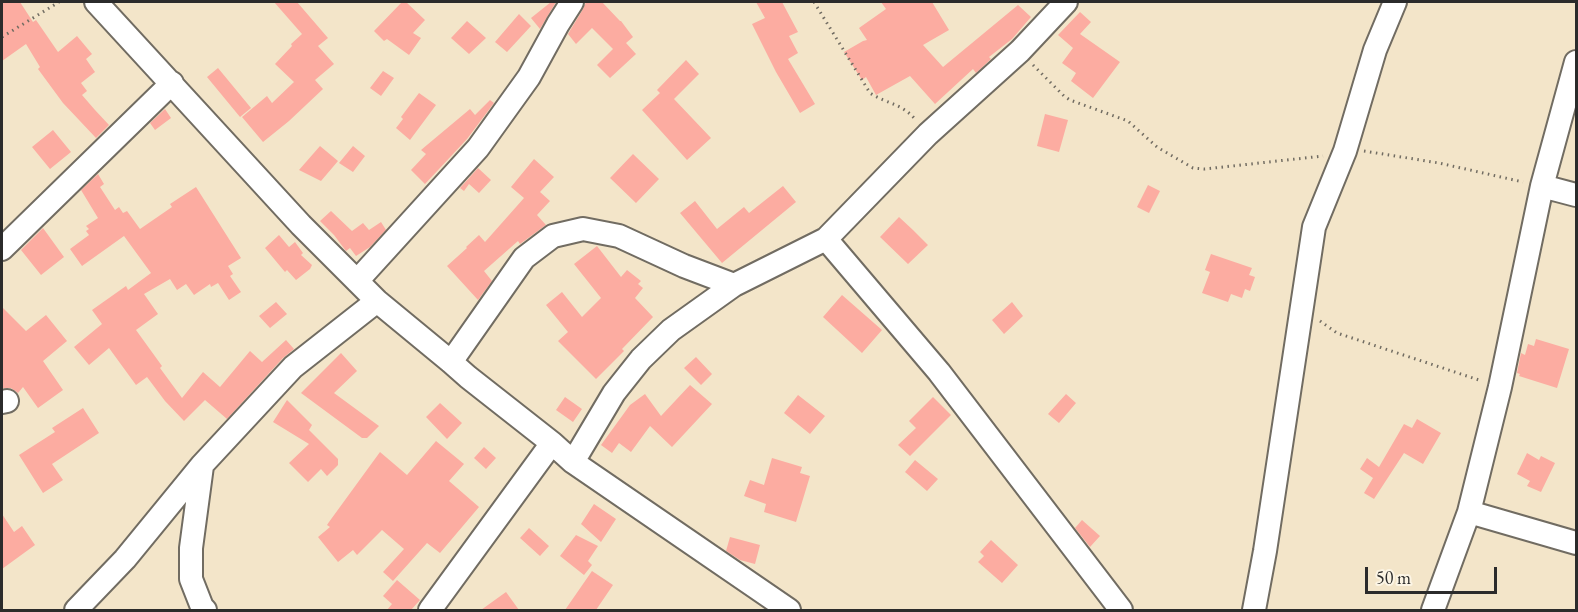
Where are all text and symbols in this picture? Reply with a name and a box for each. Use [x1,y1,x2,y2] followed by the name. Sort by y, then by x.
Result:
[1368,555,1500,593] scale bar
[1376,566,1411,589] text: 50 m

